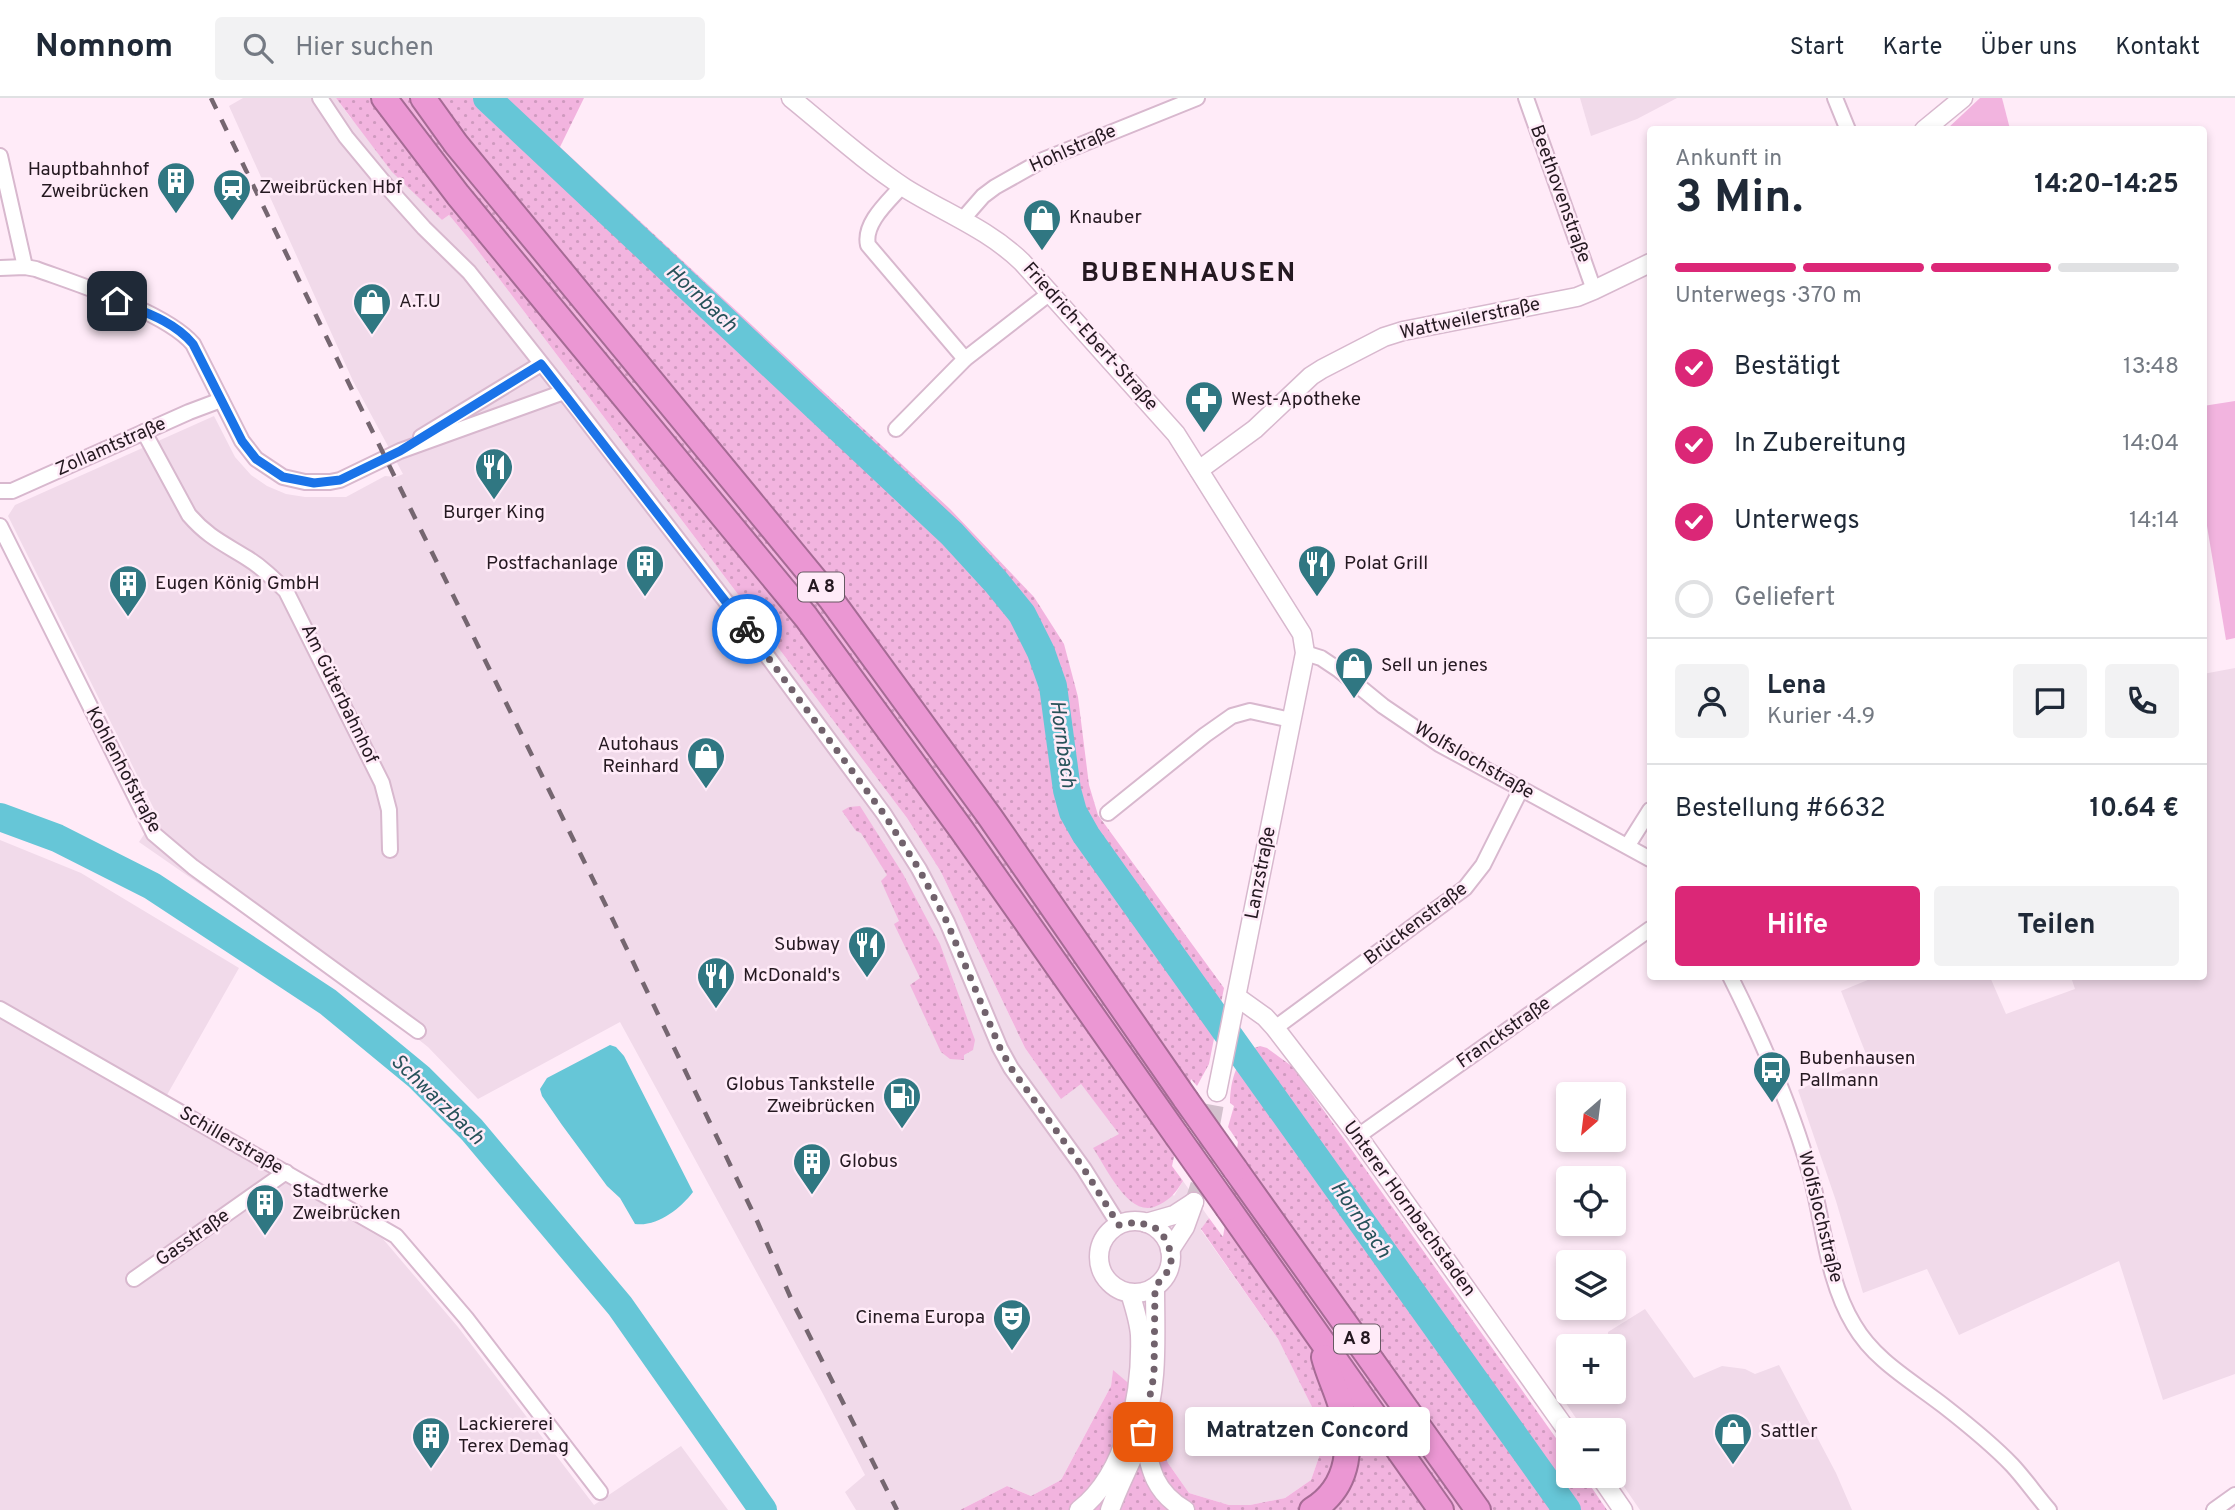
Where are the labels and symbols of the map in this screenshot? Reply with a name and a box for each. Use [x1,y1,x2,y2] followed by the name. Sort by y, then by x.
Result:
[1026,119,1120,179] street label: Hohlstraße
[1524,122,1596,266] street label: Beethovenstraße
[28,158,150,204] place label: Hauptbahnhof Zweibrücken
[155,160,197,215] building icon: Hauptbahnhof Zweibrücken
[211,167,253,222] station icon: Zweibrücken Hbf
[259,176,403,200] place label: Zweibrücken Hbf
[1021,197,1063,252] shop icon: Knauber
[1069,206,1142,230] place label: Knauber
[1017,258,1163,416] street label: Friedrich-Ebert-Straße
[1081,258,1297,291] district label: BUBENHAUSEN
[660,259,743,339] water label: Hornbach
[87,271,147,331] pin
[351,281,393,336] shop icon: A.T.U
[399,290,441,314] place label: A.T.U
[1398,292,1542,346] street label: Wattweilerstraße
[1183,379,1225,434] pharmacy icon: West-Apotheke
[1231,388,1361,412] place label: West-Apotheke
[52,412,170,482] street label: Zollamtstraße
[473,446,515,501] restaurant icon: Burger King
[443,501,545,525] place label: Burger King
[624,543,666,598] building icon: Postfachanlage
[1296,543,1338,598] restaurant icon: Polat Grill
[486,552,618,576] place label: Postfachanlage
[1344,552,1428,576] place label: Polat Grill
[107,563,149,618] building icon: Eugen König GmbH
[155,572,320,596] place label: Eugen König GmbH
[798,573,844,602] road number: A 8
[712,594,782,664] courier
[295,620,383,768] street label: Am Güterbahnhof
[1333,645,1375,700] shop icon: Sell un jenes
[1381,654,1488,678] place label: Sell un jenes
[1042,698,1082,790] water label: Hornbach
[80,703,166,837] street label: Kohlenhofstraße
[1410,717,1538,805] street label: Wolfslochstraße
[598,733,679,779] place label: Autohaus Reinhard
[685,735,727,790] shop icon: Autohaus Reinhard
[1240,825,1282,921] street label: Lanzstraße
[1359,877,1473,971] street label: Brückenstraße
[846,924,888,979] restaurant icon: Subway
[774,933,840,957] place label: Subway
[695,955,737,1010] restaurant icon: McDonald's
[743,964,841,988] place label: McDonald's
[1452,992,1556,1074] street label: Franckstraße
[1799,1047,1916,1093] place label: Bubenhausen Pallmann
[384,1049,490,1152] water label: Schwarzbach
[1751,1049,1793,1104] bus stop icon: Bubenhausen Pallmann
[726,1073,875,1119] place label: Globus Tankstelle Zweibrücken
[881,1075,923,1130] fuel station icon: Globus Tankstelle Zweibrücken
[1556,1082,1626,1152] north arrow
[175,1101,287,1181] street label: Schillerstraße
[1338,1117,1480,1301] street label: Unterer Hornbachstaden
[791,1141,833,1196] building icon: Globus
[1792,1149,1848,1285] street label: Wolfslochstraße
[839,1150,898,1174] place label: Globus
[1324,1177,1396,1263] water label: Hornbach
[292,1180,401,1226] place label: Stadtwerke Zweibrücken
[244,1182,286,1237] building icon: Stadtwerke Zweibrücken
[151,1204,235,1272] street label: Gasstraße
[991,1297,1033,1352] theatre icon: Cinema Europa
[855,1306,985,1330] place label: Cinema Europa
[1334,1324,1380,1354] road number: A 8
[1113,1402,1173,1462] pin
[1185,1408,1430,1456] callout: Matratzen Concord
[1712,1411,1754,1466] shop icon: Sattler
[458,1413,569,1459] place label: Lackiererei Terex Demag
[410,1415,452,1470] building icon: Lackiererei Terex Demag
[1760,1420,1818,1444] place label: Sattler

